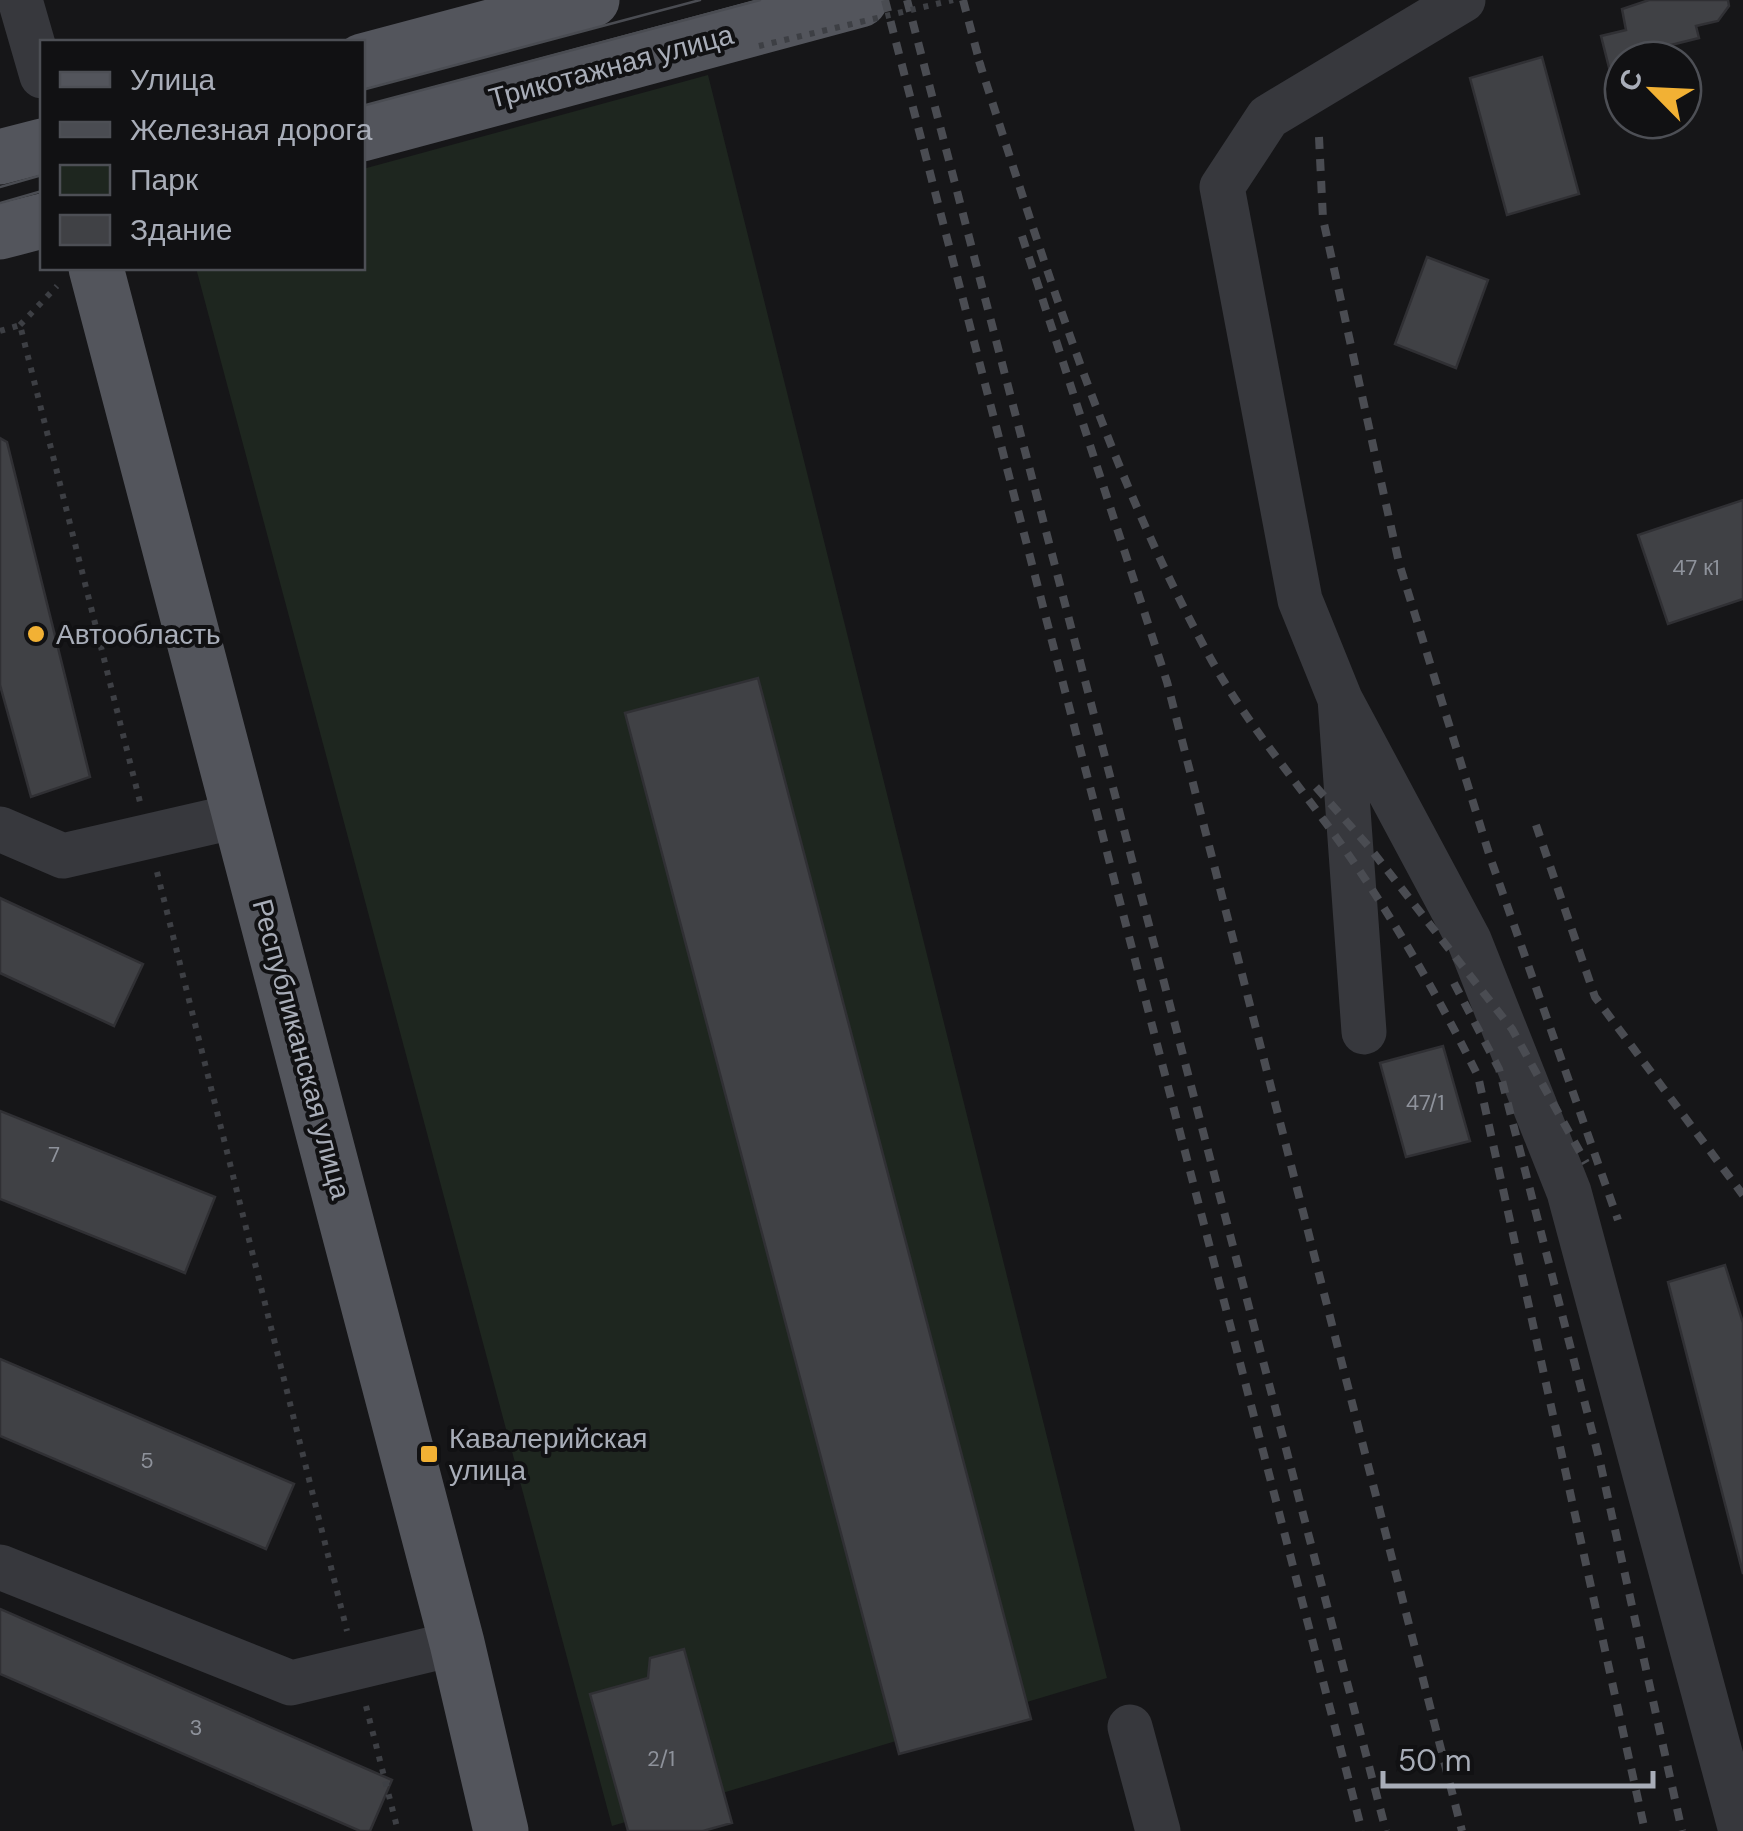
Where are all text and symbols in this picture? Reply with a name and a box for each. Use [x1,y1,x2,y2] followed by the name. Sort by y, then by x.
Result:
[485,16,738,117] street label: Трикотажная улица
[40,40,365,270] legend
[1603,40,1703,140] north arrow
[130,60,215,99] text: Улица
[1610,63,1652,97] text: С
[130,110,373,149] text: Железная дорога
[130,160,199,199] text: Парк
[130,210,232,249] text: Здание
[1672,553,1720,582] house number: 47 к1
[56,616,221,653] place label: Автообласть
[25,623,47,645] marker: Автообласть
[244,895,360,1204] street label: Республиканская улица
[1406,1088,1444,1117] house number: 47/1
[48,1140,60,1169] house number: 7
[449,1420,647,1489] place label: Кавалерийская улица
[418,1443,440,1465] marker: Кавалерийская улица
[140,1446,154,1475] house number: 5
[189,1713,203,1742] house number: 3
[1383,1726,1653,1788] scale bar
[1398,1741,1472,1780] text: 50 m
[647,1744,675,1773] house number: 2/1

